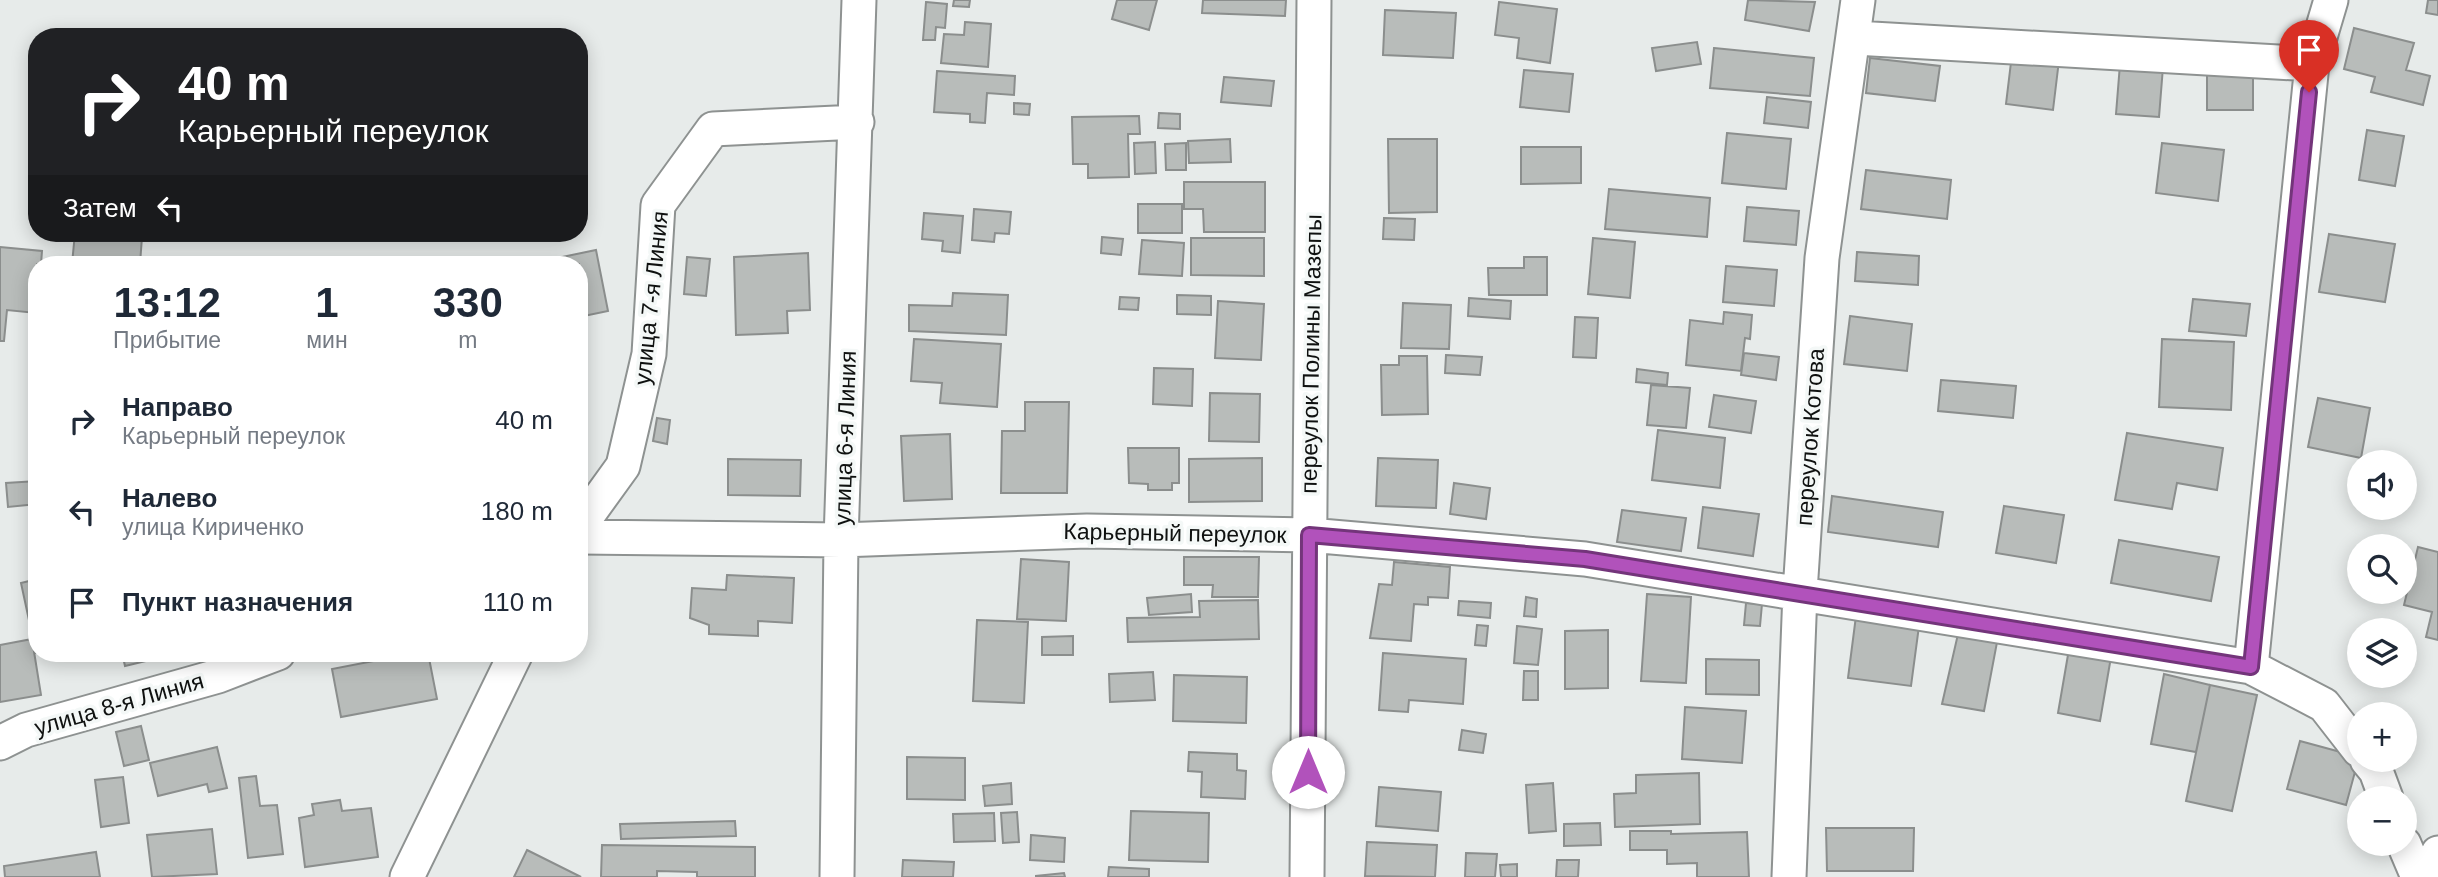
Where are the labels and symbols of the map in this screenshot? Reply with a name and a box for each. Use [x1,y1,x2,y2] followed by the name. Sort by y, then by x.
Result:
[2279,20,2339,92] pin
[629,210,673,386] street label: улица 7-я Линия
[1296,214,1326,494] street label: переулок Полины Мазепы
[1791,347,1829,527] street label: переулок Котова
[829,350,861,526] street label: улица 6-я Линия
[1063,518,1288,548] street label: Карьерный переулок
[31,667,207,741] street label: улица 8-я Линия
[1271,735,1345,809] position arrow

